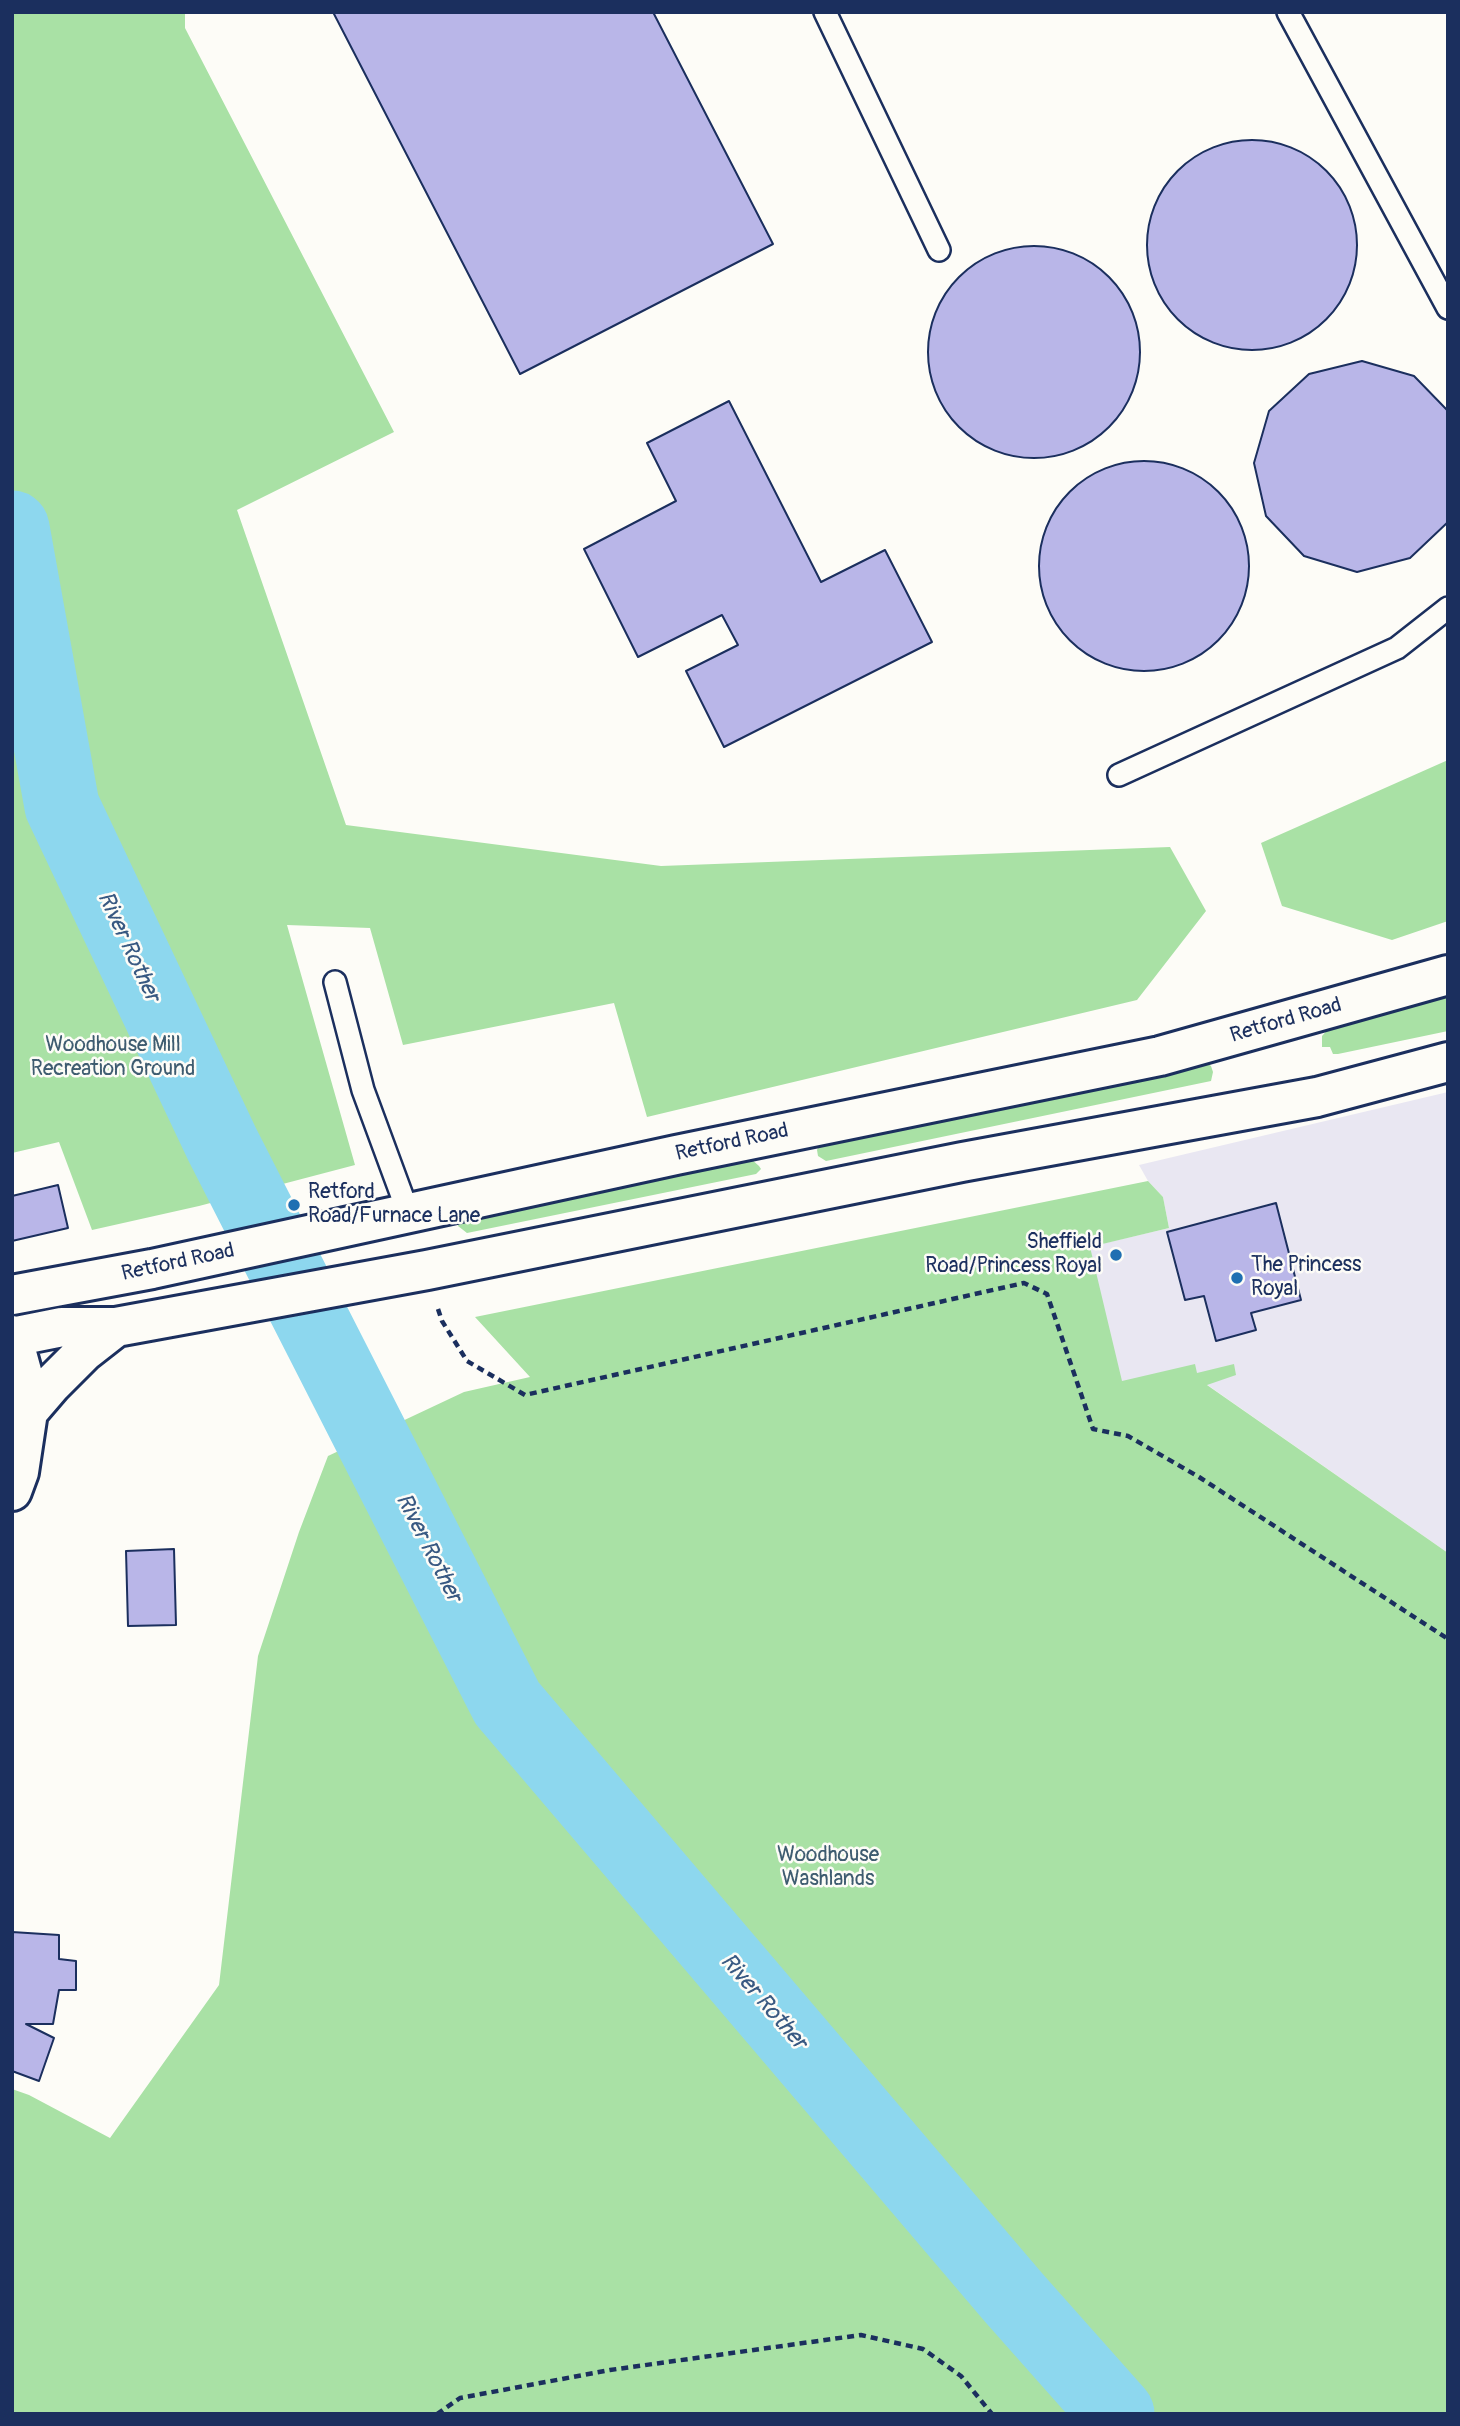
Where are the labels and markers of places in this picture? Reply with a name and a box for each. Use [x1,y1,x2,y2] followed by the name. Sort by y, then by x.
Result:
[308,1180,480,1230] place label: Retford Road/Furnace Lane
[286,1197,302,1213] marker: Retford Road/Furnace Lane
[925,1230,1102,1280] place label: Sheffield Road/Princess Royal
[1108,1247,1124,1263] marker: Sheffield Road/Princess Royal
[1251,1253,1361,1303] place label: The Princess Royal
[1229,1270,1245,1286] marker: The Princess Royal

